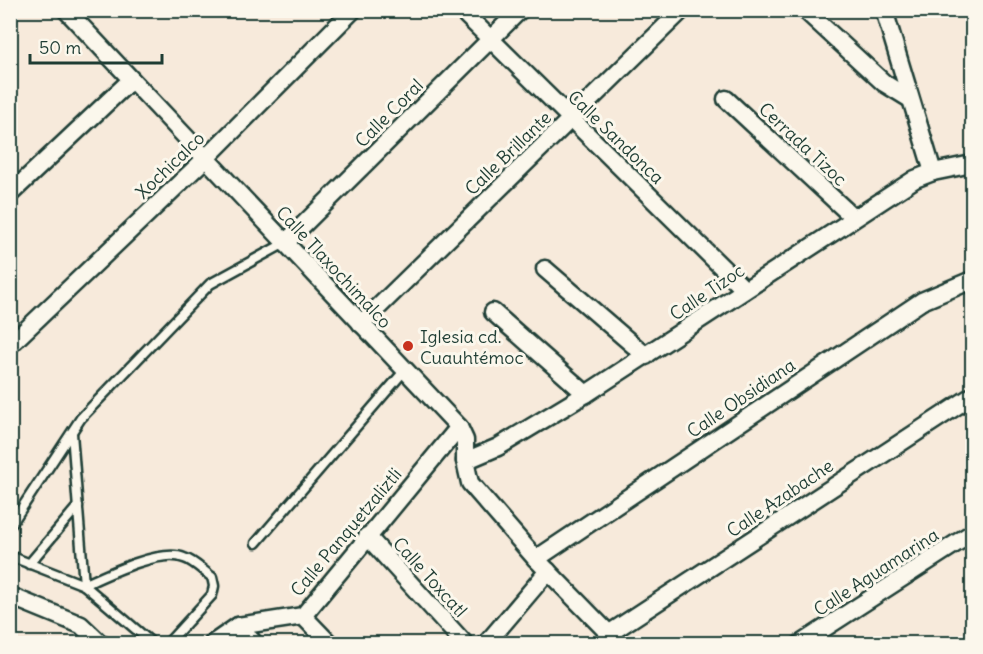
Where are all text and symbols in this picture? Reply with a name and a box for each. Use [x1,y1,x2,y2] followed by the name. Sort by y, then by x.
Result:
[30,27,162,65] scale bar
[39,36,81,59] text: 50 m
[350,74,428,152] street label: Calle Coral
[563,85,669,189] street label: Calle Sandonca
[754,97,852,191] street label: Cerrada Tizoc
[460,106,556,200] street label: Calle Brillante
[131,126,209,204] street label: Xochicalco
[271,201,397,333] street label: Calle Tlaxochimalco
[665,259,749,325] street label: Calle Tizoc
[420,325,524,369] place label: Iglesia cd. Cuauhtémoc
[401,339,415,353] marker: Iglesia cd. Cuauhtémoc
[682,353,800,443] street label: Calle Obsidiana
[722,454,838,542] street label: Calle Azabache
[286,463,406,601] street label: Calle Panquetzaliztli
[809,523,943,621] street label: Calle Aguamarina
[388,532,472,622] street label: Calle Toxcatl

